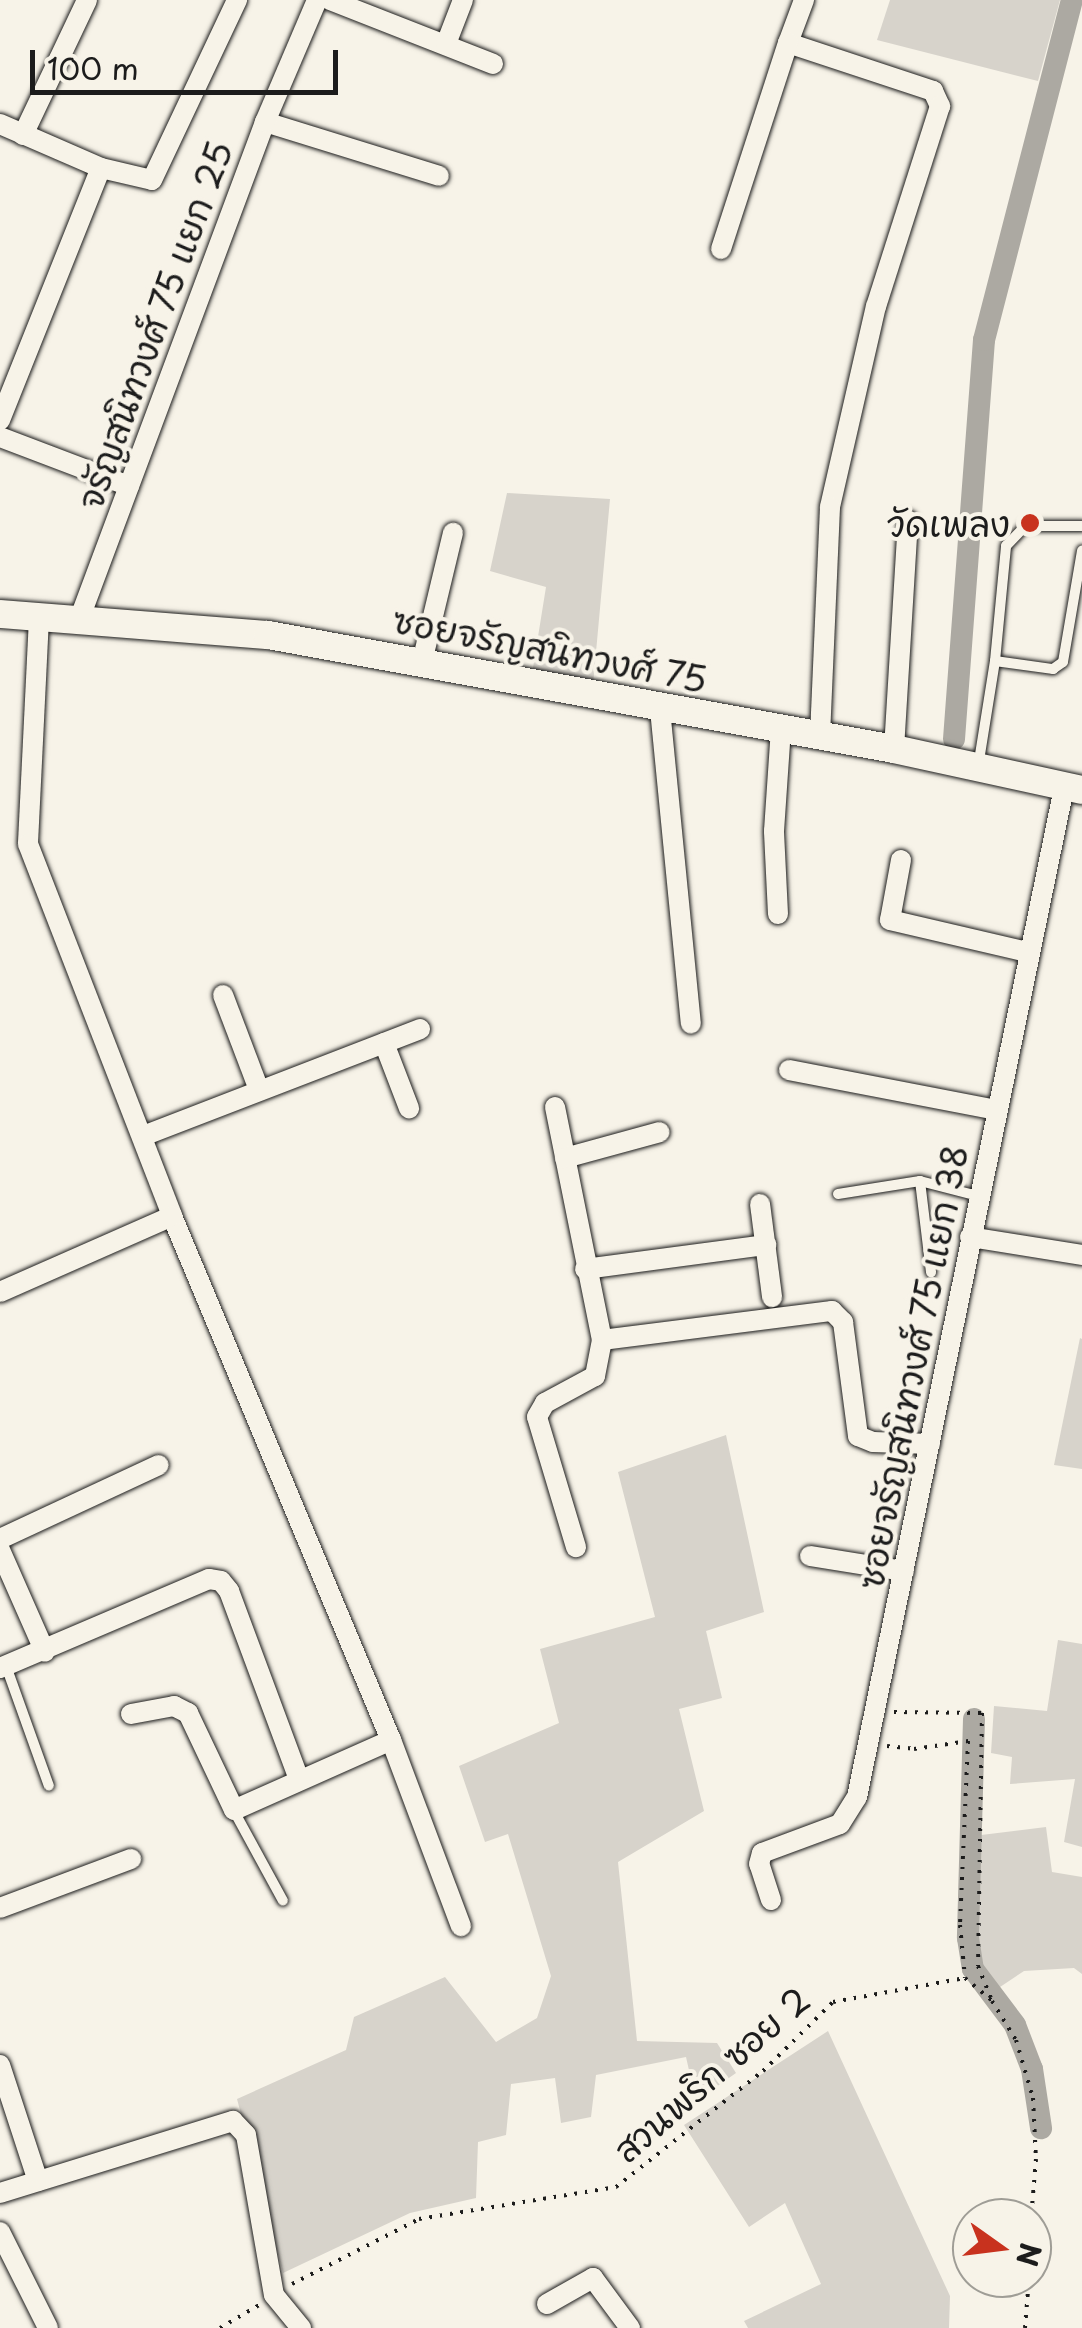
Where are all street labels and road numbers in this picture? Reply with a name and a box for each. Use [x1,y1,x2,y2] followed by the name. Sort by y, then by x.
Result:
[68,135,240,515] street label: จรัญสนิทวงศ์ 75 แยก 25
[390,598,710,700] street label: ซอยจรัญสนิทวงศ์ 75
[848,1141,976,1593] street label: ซอยจรัญสนิทวงศ์ 75 แยก 38
[605,1978,817,2170] street label: สวนพริก ซอย 2

